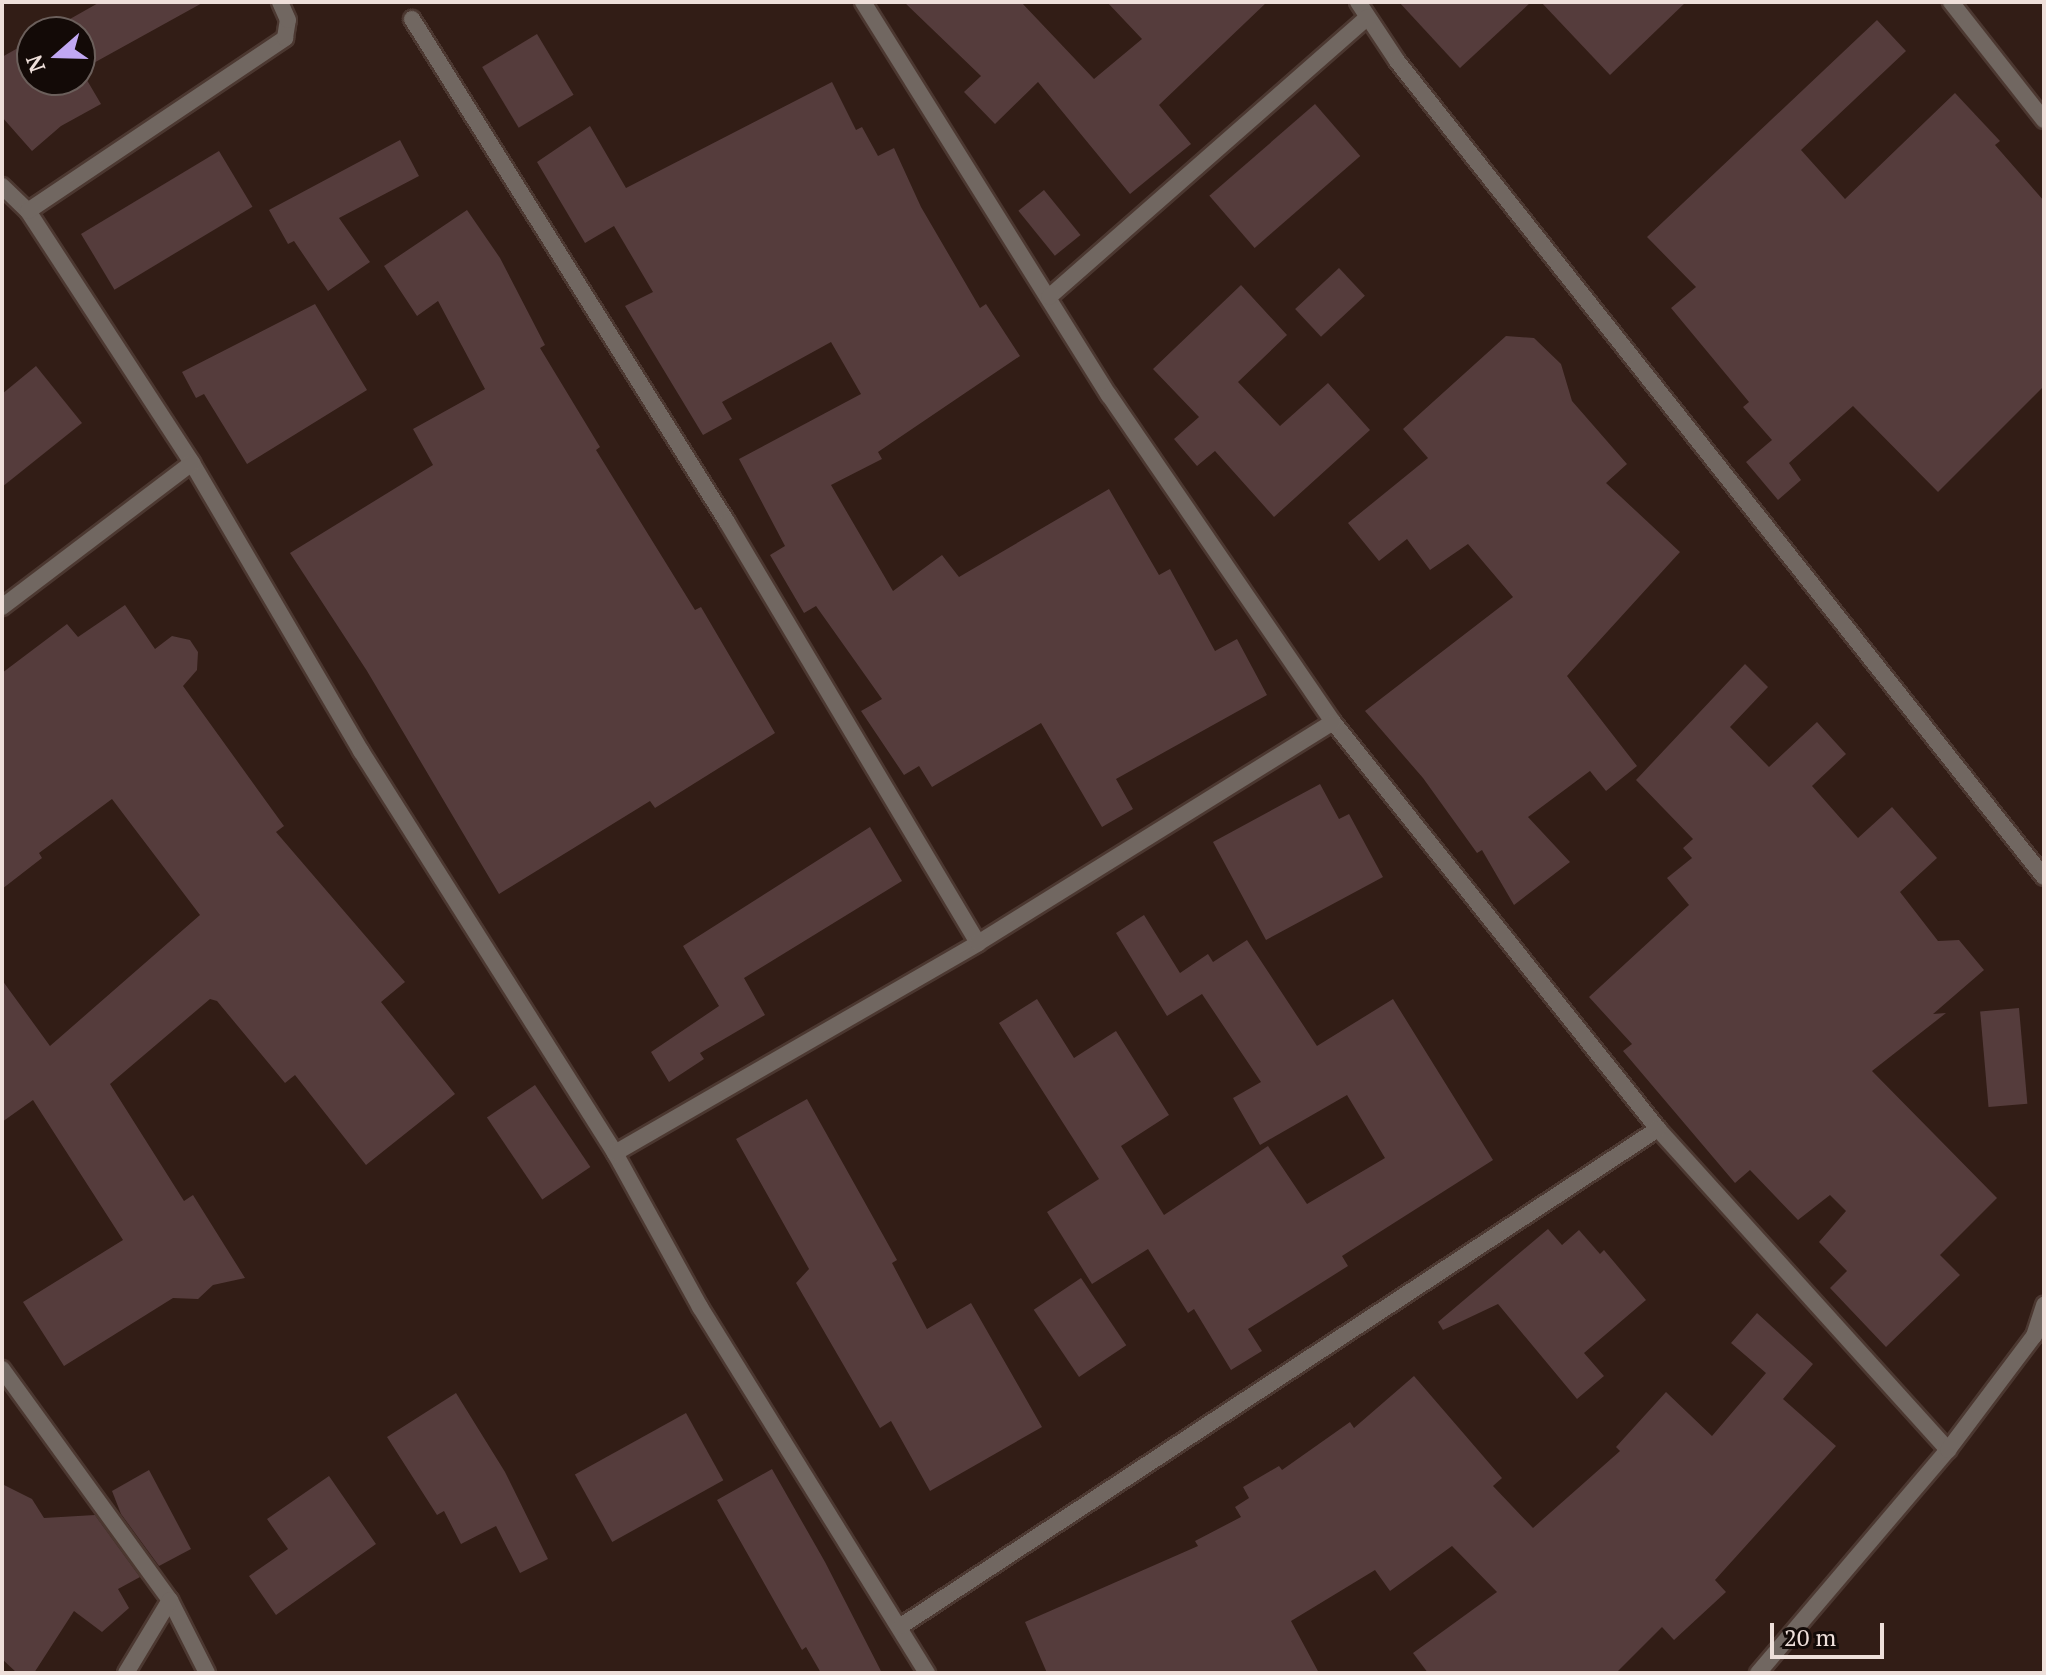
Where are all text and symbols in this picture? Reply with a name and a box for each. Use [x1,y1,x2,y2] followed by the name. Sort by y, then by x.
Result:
[16,16,96,96] north arrow
[18,51,51,76] text: N
[1774,1607,1888,1657] scale bar
[1784,1621,1836,1653] text: 20 m

